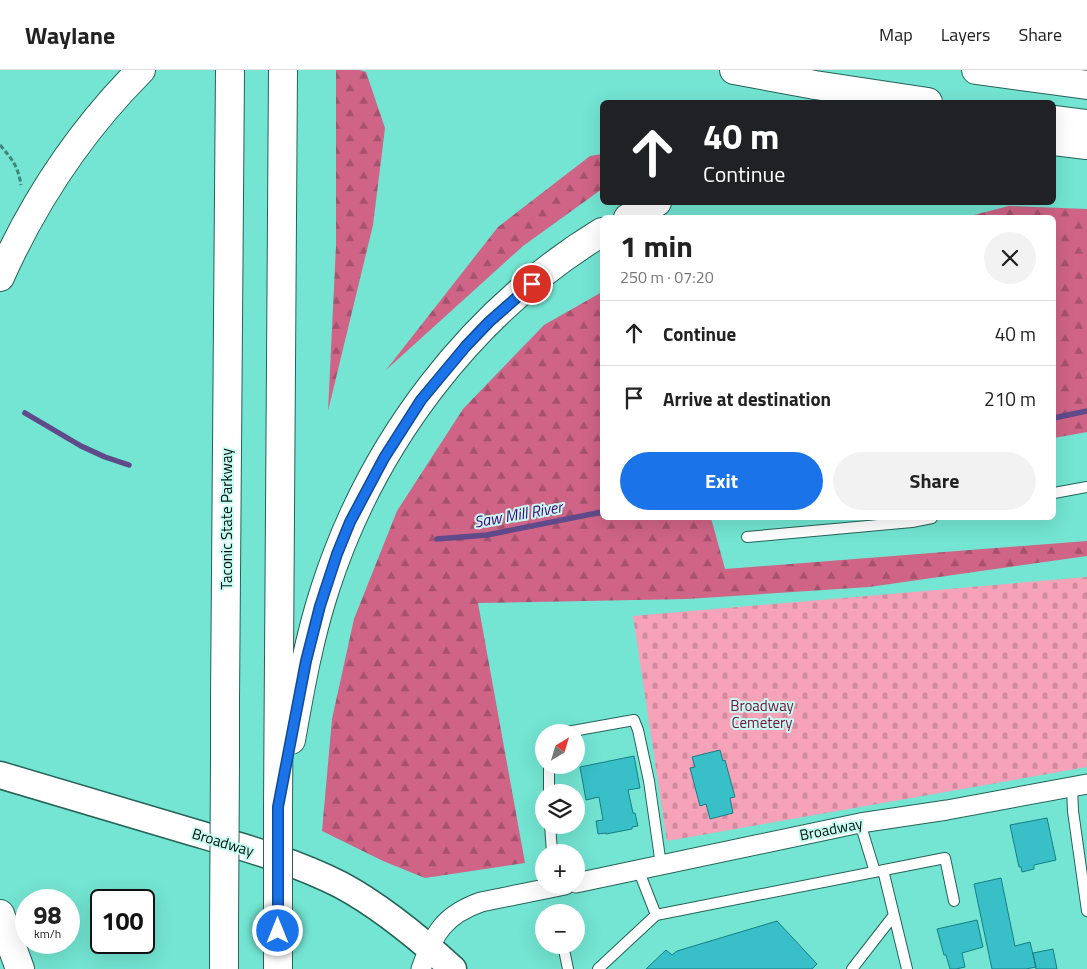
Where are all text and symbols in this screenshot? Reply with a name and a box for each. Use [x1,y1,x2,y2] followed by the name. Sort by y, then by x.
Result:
[25,17,115,53] text: Waylane
[879,21,913,48] text: Map
[941,21,990,48] text: Layers
[1018,21,1062,48] text: Share
[703,109,779,163] text: 40 m
[620,120,685,185] icon: ahead
[703,157,785,191] text: Continue
[620,223,693,269] text: 1 min
[984,232,1036,284] button: close
[511,263,553,305] pin
[620,265,714,289] text: 250 m · 07:20
[518,270,546,298] icon: arrive
[620,319,648,347] icon: ahead
[663,319,736,348] text: Continue
[995,319,1036,348] text: 40 m
[620,384,648,412] icon: arrive
[663,384,831,413] text: Arrive at destination
[984,384,1036,413] text: 210 m
[215,448,238,590] street label: Taconic State Parkway
[620,452,823,510] button: Exit
[833,452,1036,510] button: Share
[472,494,566,534] water label: Saw Mill River
[730,694,794,734] park label: Broadway Cemetery
[535,724,585,774] north arrow
[535,724,585,954] map controls
[535,784,585,834] button: layers
[798,812,864,846] street label: Broadway
[189,822,257,862] street label: Broadway
[535,844,585,894] button: +
[90,889,155,954] speed limit sign: 100
[33,896,62,934] text: 98
[251,904,303,956] position arrow
[535,904,585,954] button: −
[34,924,61,943] text: km/h

